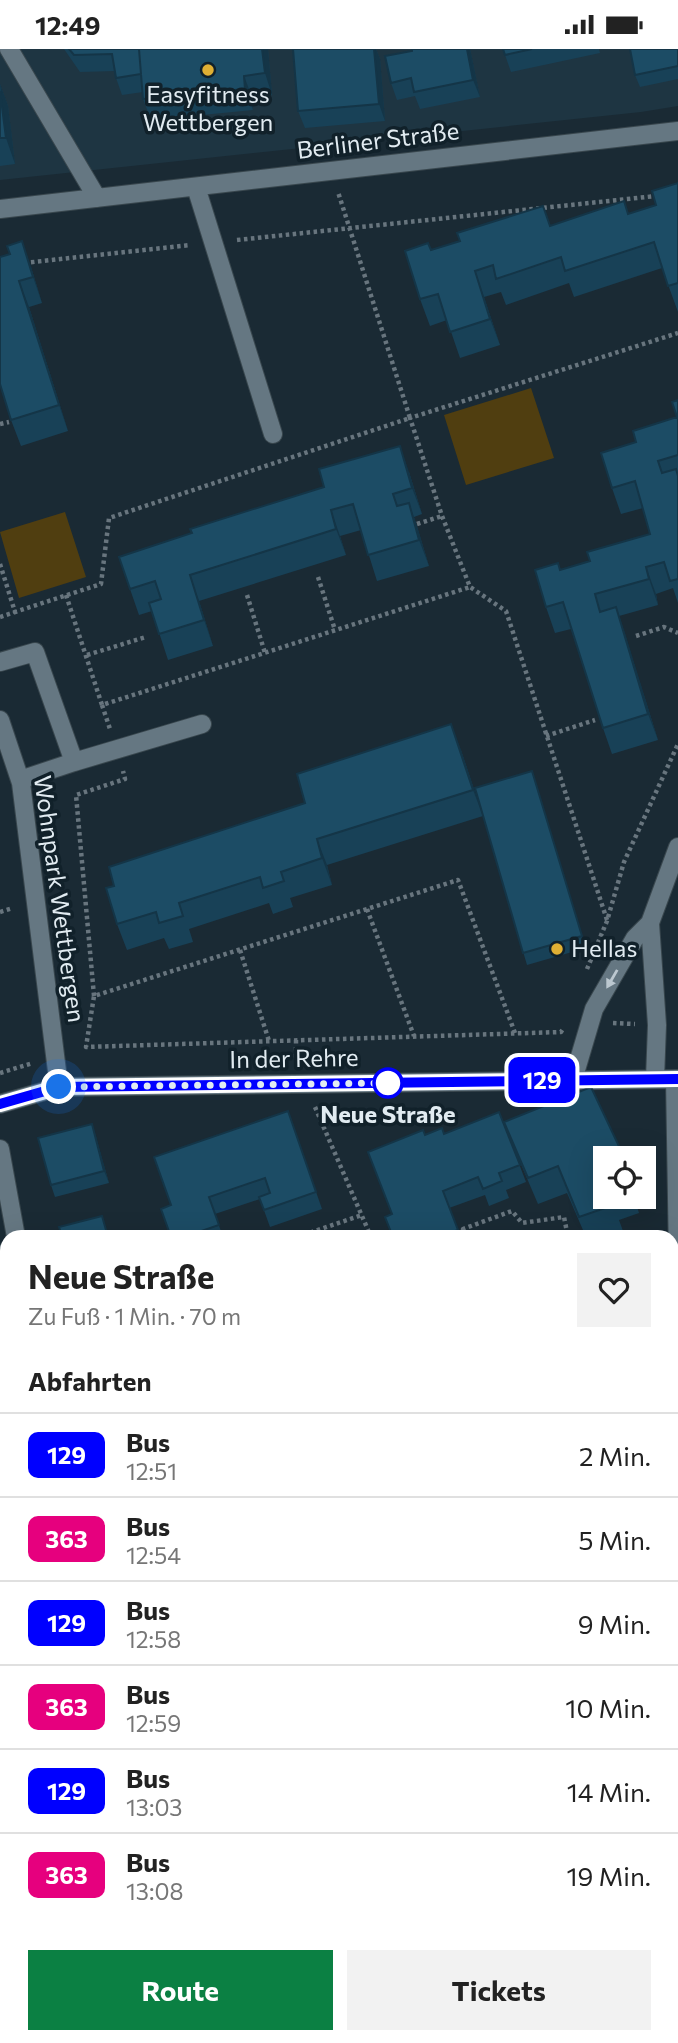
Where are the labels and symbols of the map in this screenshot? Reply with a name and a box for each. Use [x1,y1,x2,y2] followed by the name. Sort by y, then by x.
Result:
[200,62,216,78] marker: Easyfitness Wettbergen
[143,79,273,136] place label: Easyfitness Wettbergen
[295,115,461,164] street label: Berliner Straße
[29,773,92,1024] street label: Wohnpark Wettbergen
[571,933,637,962] place label: Hellas
[549,941,565,957] marker: Hellas
[606,969,618,989] one-way arrow
[229,1042,359,1073] street label: In der Rehre
[502,1057,582,1103] line badge: 129
[373,1068,403,1098] marker: Neue Straße
[41,1069,76,1104] your location
[320,1099,456,1128] place label: Neue Straße

